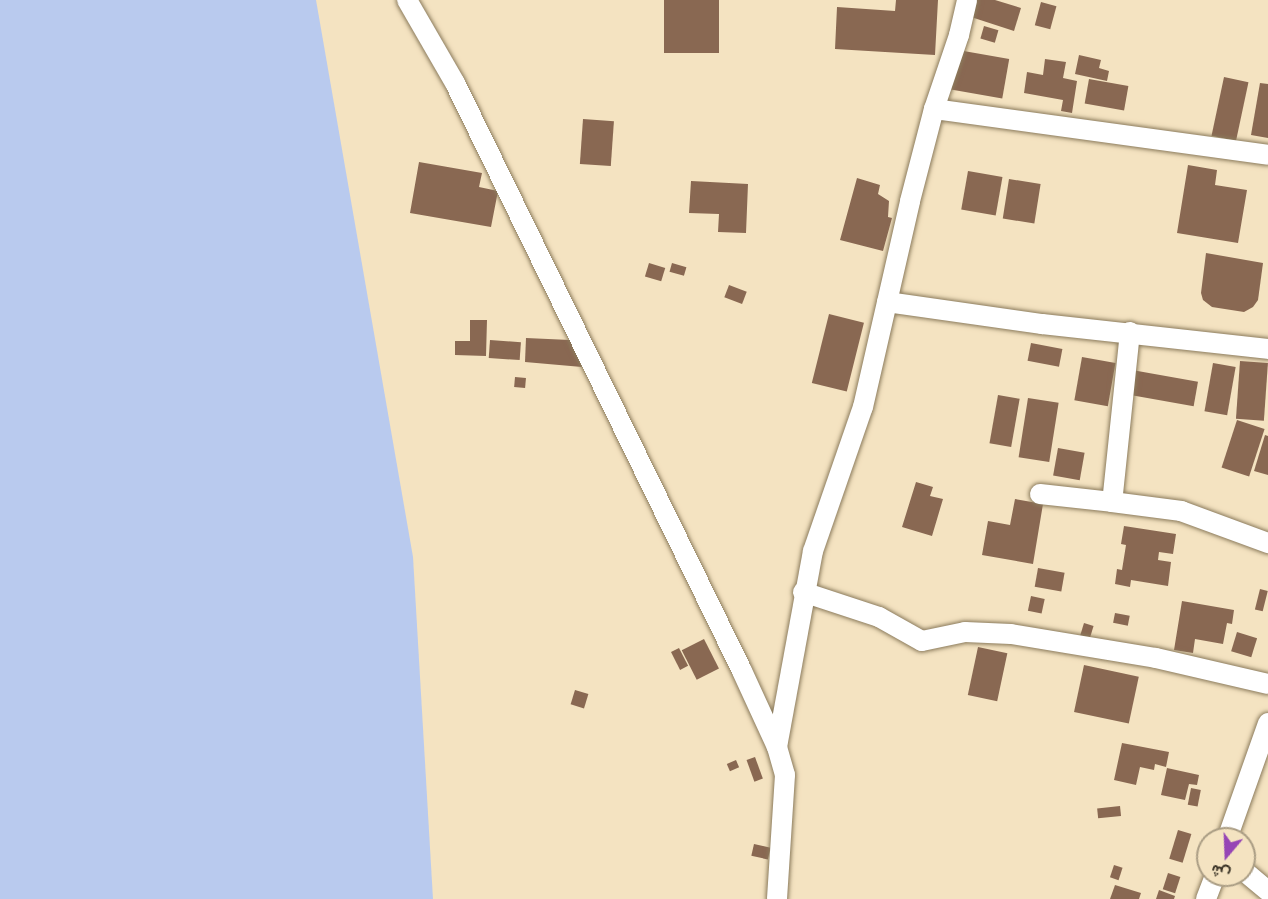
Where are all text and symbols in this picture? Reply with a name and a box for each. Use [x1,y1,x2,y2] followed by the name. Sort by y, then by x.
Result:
[1196,827,1256,887] north arrow
[1208,860,1233,885] text: ش

